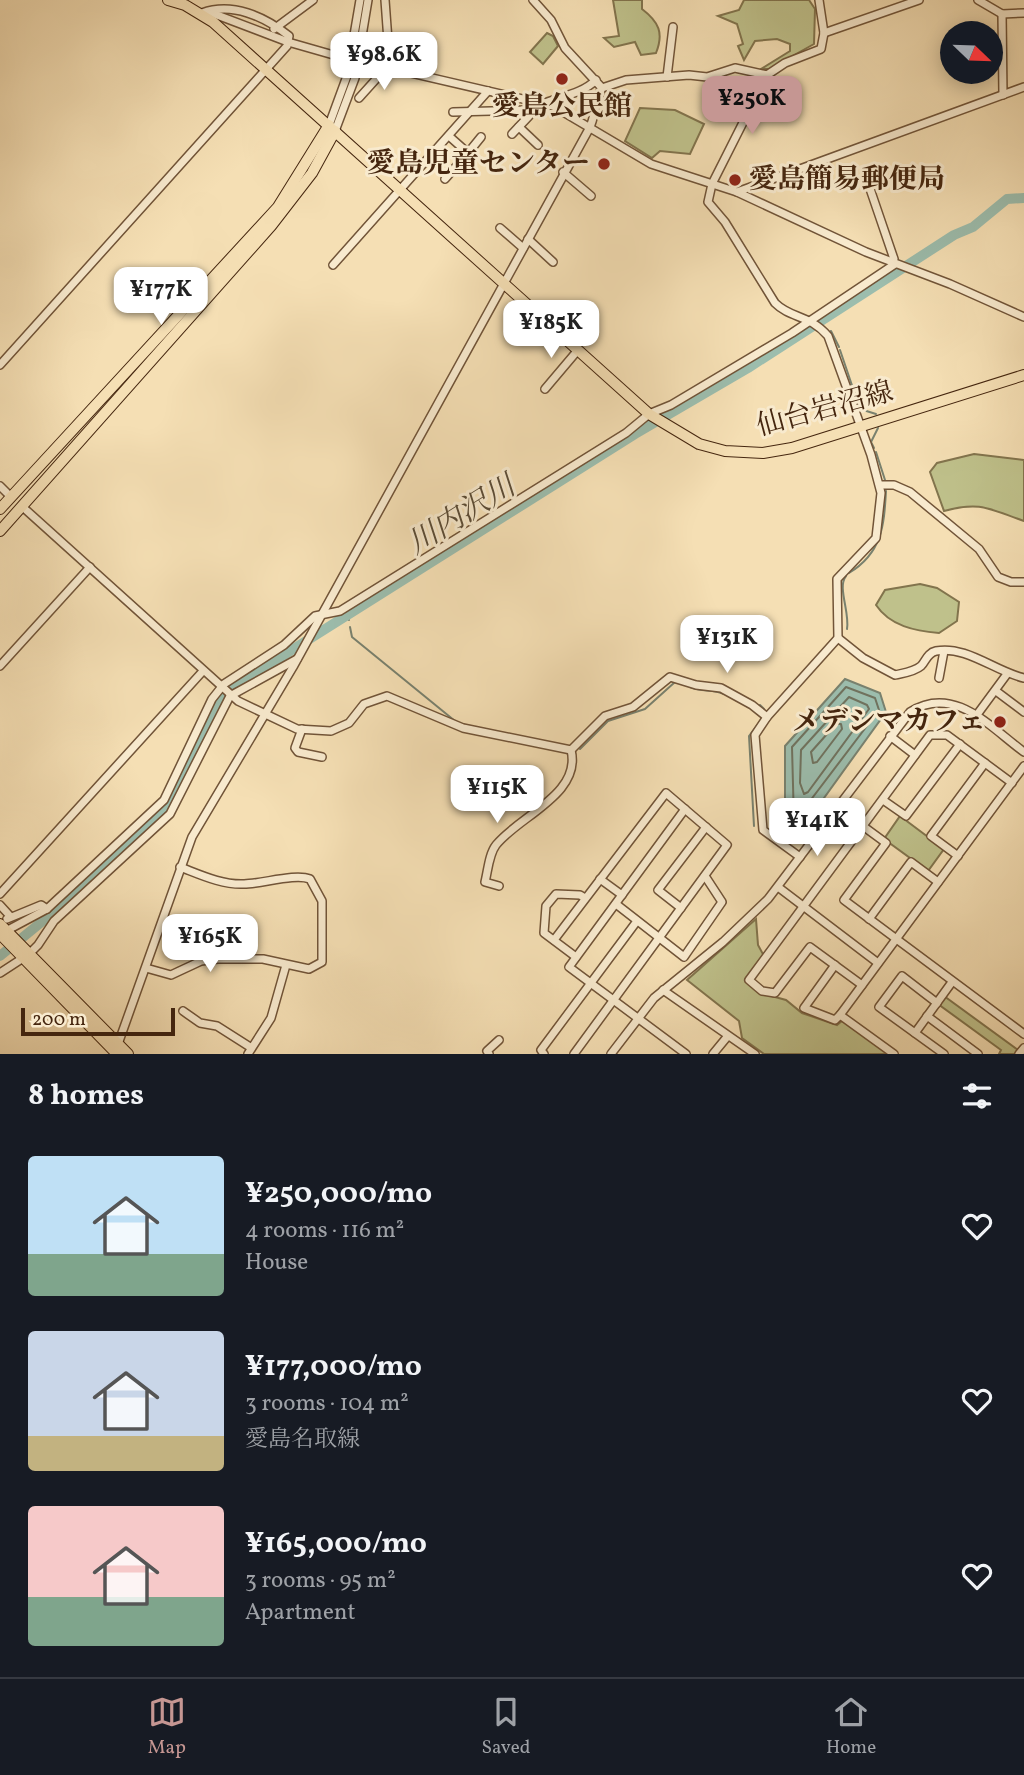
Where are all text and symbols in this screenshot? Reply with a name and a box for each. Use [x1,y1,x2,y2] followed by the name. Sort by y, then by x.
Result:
[940,21,1003,84] north arrow
[940,21,1003,84] map controls
[327,32,441,92] pin: ¥98.6K
[346,39,422,71] text: ¥98.6K
[554,71,570,87] marker: 愛島公民館
[703,76,801,136] pin: ¥250K
[718,83,786,115] text: ¥250K
[492,88,632,127] place label: 愛島公民館
[367,145,590,184] place label: 愛島児童センター
[596,156,612,172] marker: 愛島児童センター
[749,161,945,200] place label: 愛島簡易郵便局
[727,172,743,188] marker: 愛島簡易郵便局
[112,268,210,327] pin: ¥177K
[130,274,192,306] text: ¥177K
[502,300,600,360] pin: ¥185K
[519,307,583,339] text: ¥185K
[752,373,898,447] street label: 仙台岩沼線
[400,465,527,566] water label: 川内沢川
[678,616,776,675] pin: ¥131K
[696,622,758,654] text: ¥131K
[792,703,986,742] place label: メデシマカフェ
[992,714,1008,730] marker: メデシマカフェ
[448,766,546,825] pin: ¥115K
[467,772,527,804] text: ¥115K
[768,798,866,858] pin: ¥141K
[785,805,849,837] text: ¥141K
[161,914,259,974] pin: ¥165K
[178,921,242,953] text: ¥165K
[21,1005,175,1037] scale bar
[32,1007,86,1033] text: 200 m
[28,1075,144,1117] text: 8 homes
[958,1077,996,1115] icon: filters
[245,1173,432,1215] text: ¥250,000/mo
[84,1184,168,1268] icon: home
[958,1207,996,1245] icon: heart
[245,1215,404,1247] text: 4 rooms · 116 m²
[245,1247,308,1279] text: House
[245,1346,422,1388] text: ¥177,000/mo
[84,1359,168,1443] icon: home
[958,1382,996,1420] icon: heart
[245,1388,409,1420] text: 3 rooms · 104 m²
[245,1424,360,1456] text: 愛島名取線
[245,1523,427,1565] text: ¥165,000/mo
[84,1534,168,1618] icon: home
[958,1557,996,1595] icon: heart
[245,1565,396,1597] text: 3 rooms · 95 m²
[245,1597,356,1629] text: Apartment
[148,1693,186,1761] tab: Map
[481,1693,530,1761] tab: Saved
[826,1693,876,1761] tab: Home

